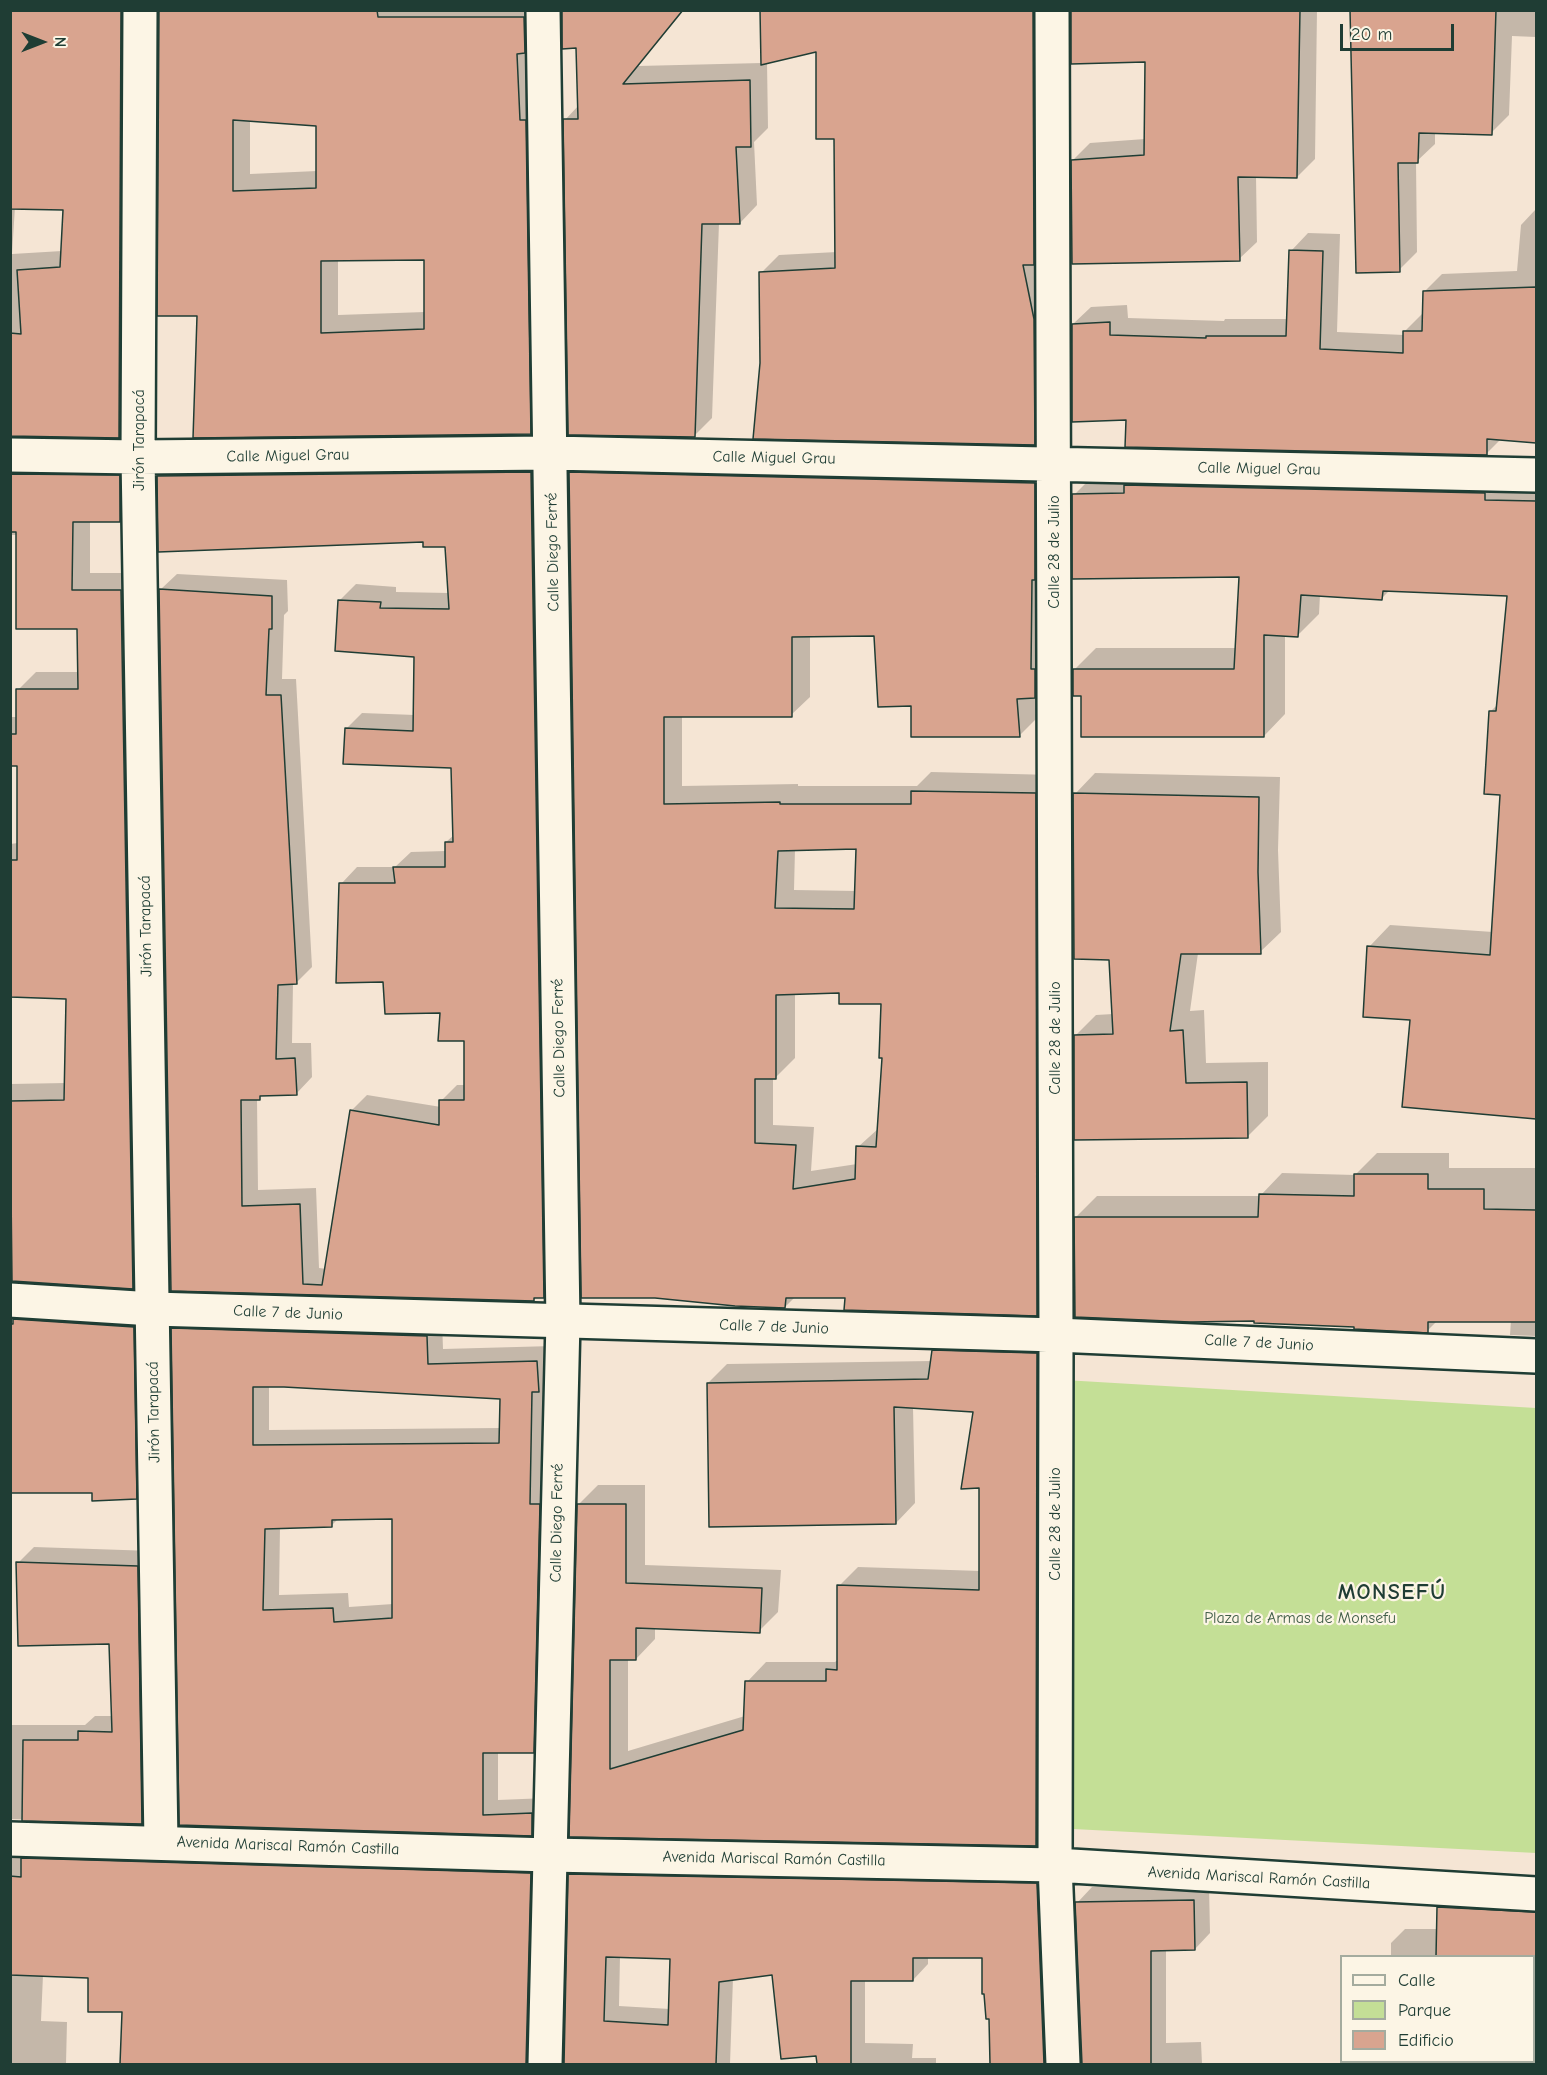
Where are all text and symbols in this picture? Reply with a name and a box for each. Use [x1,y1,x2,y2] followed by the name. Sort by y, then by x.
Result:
[12,12,72,72] north arrow
[1343,12,1457,50] scale bar
[1351,24,1392,45] text: 20 m
[51,37,69,47] text: N
[129,389,149,491] street label: Jirón Tarapacá
[226,445,350,467] street label: Calle Miguel Grau
[712,447,836,469] street label: Calle Miguel Grau
[1197,458,1321,480] street label: Calle Miguel Grau
[542,492,564,612] street label: Calle Diego Ferré
[1044,495,1064,609] street label: Calle 28 de Julio
[136,875,156,977] street label: Jirón Tarapacá
[548,978,570,1098] street label: Calle Diego Ferré
[1045,981,1065,1095] street label: Calle 28 de Julio
[233,1301,343,1325] street label: Calle 7 de Junio
[719,1315,829,1339] street label: Calle 7 de Junio
[1204,1331,1314,1355] street label: Calle 7 de Junio
[144,1361,164,1463] street label: Jirón Tarapacá
[546,1463,568,1583] street label: Calle Diego Ferré
[1045,1467,1065,1581] street label: Calle 28 de Julio
[1338,1580,1446,1606] district label: MONSEFÚ
[1204,1608,1396,1628] park label: Plaza de Armas de Monsefu
[176,1833,400,1859] street label: Avenida Mariscal Ramón Castilla
[662,1847,886,1871] street label: Avenida Mariscal Ramón Castilla
[1147,1863,1371,1893] street label: Avenida Mariscal Ramón Castilla
[1340,1955,1535,2063] legend
[1398,1970,1435,1991] text: Calle
[1398,2000,1451,2021] text: Parque
[1398,2030,1454,2051] text: Edificio

